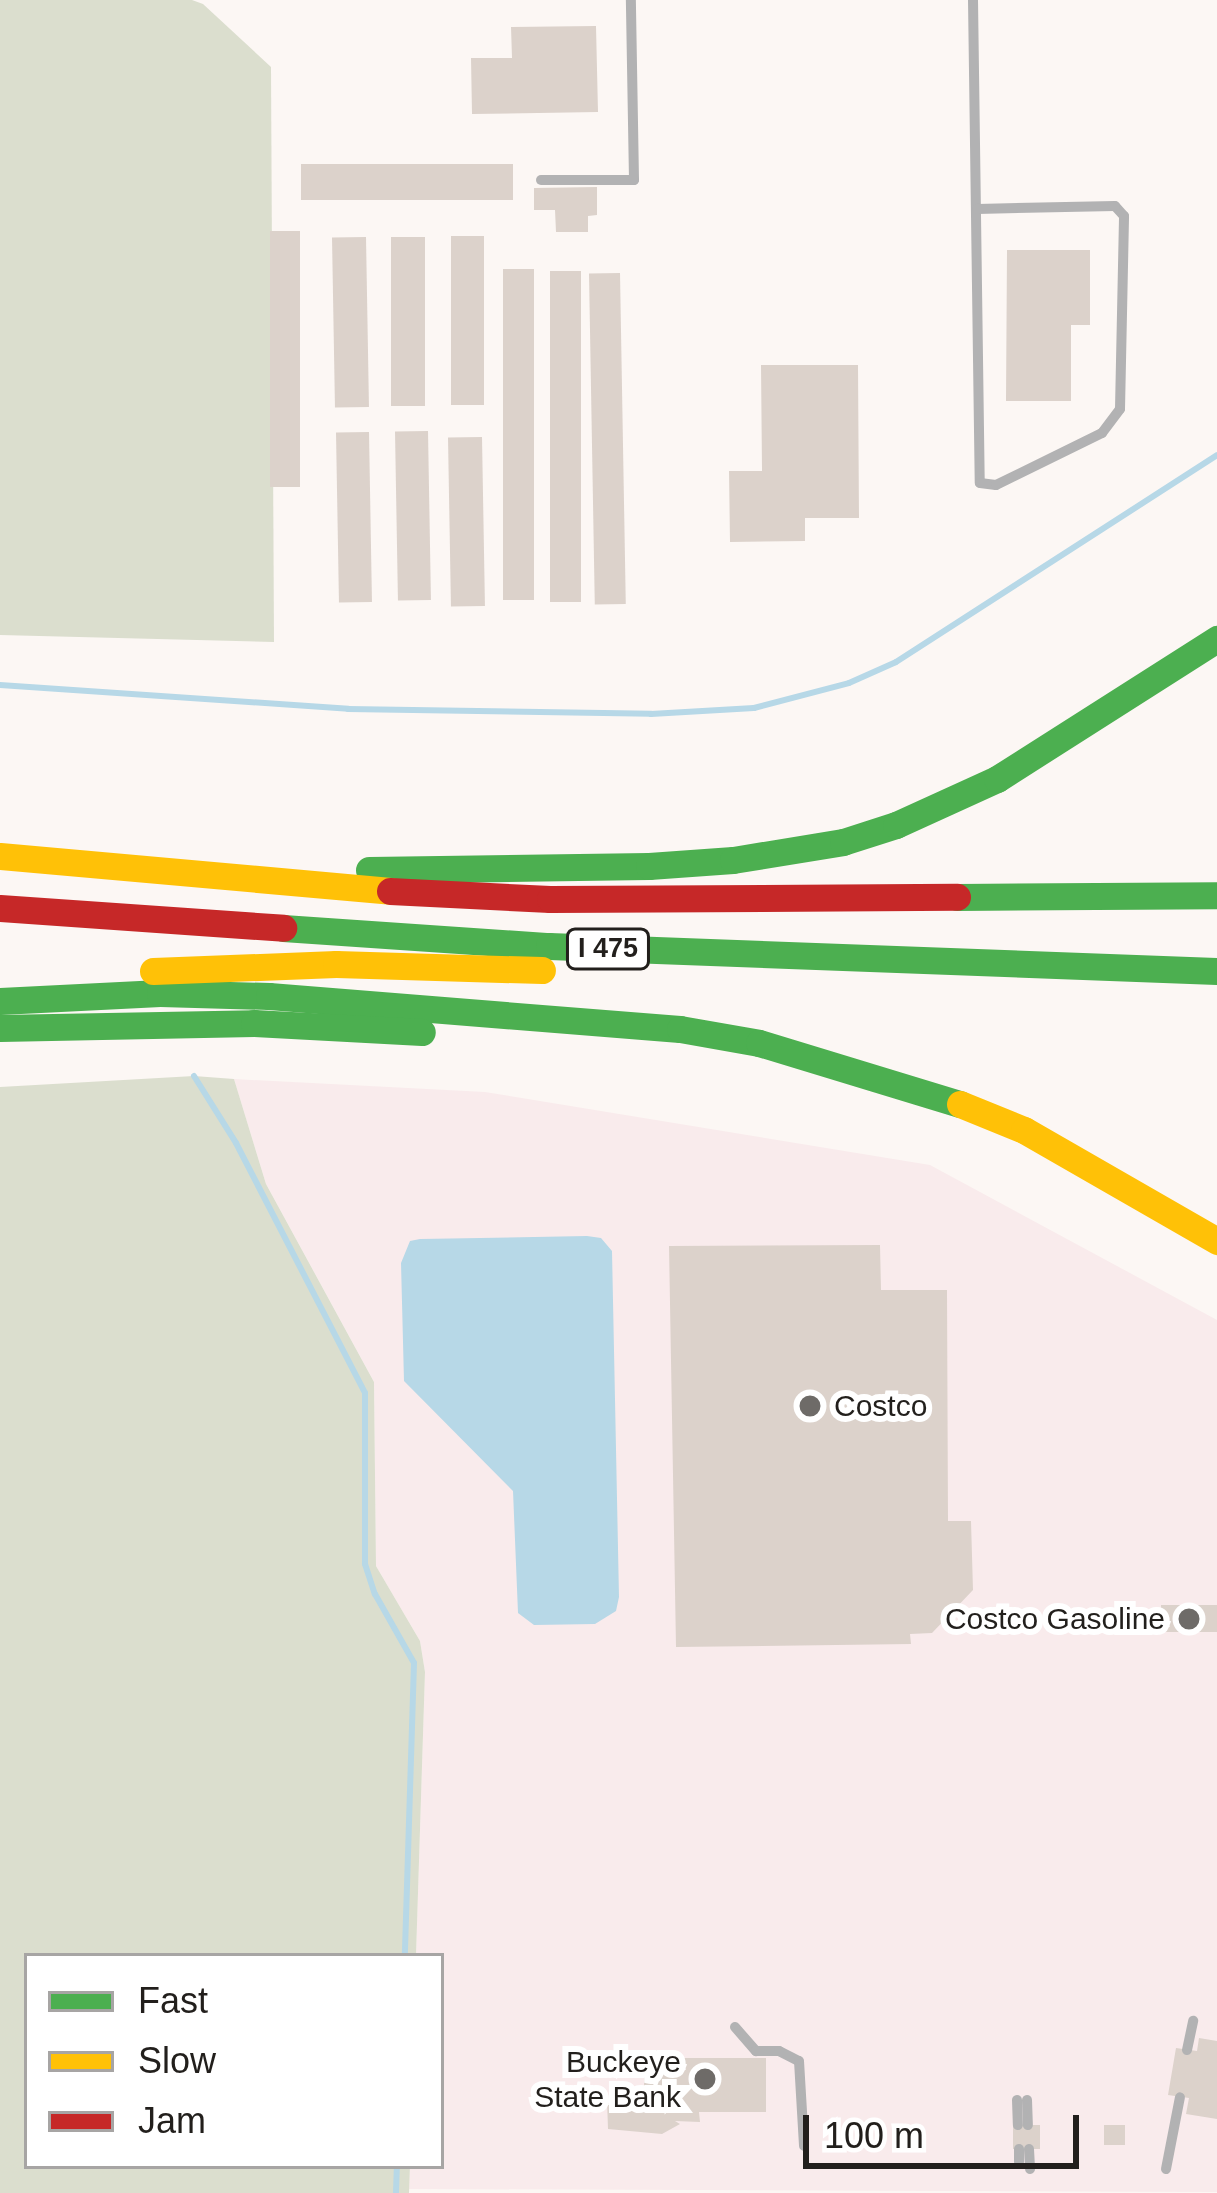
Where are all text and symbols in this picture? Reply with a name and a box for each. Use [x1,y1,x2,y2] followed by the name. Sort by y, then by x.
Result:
[563,928,653,970] road number: I 475
[834,1388,927,1424] place label: Costco
[797,1393,823,1419] marker: Costco
[945,1601,1165,1637] place label: Costco Gasoline
[1176,1606,1202,1632] marker: Costco Gasoline
[24,1953,444,2169] legend
[138,1980,208,2021] text: Fast
[138,2040,216,2081] text: Slow
[534,2044,681,2114] place label: Buckeye State Bank
[692,2066,718,2092] marker: Buckeye State Bank
[809,2091,1085,2165] scale bar
[138,2100,206,2141] text: Jam
[824,2115,924,2156] text: 100 m

